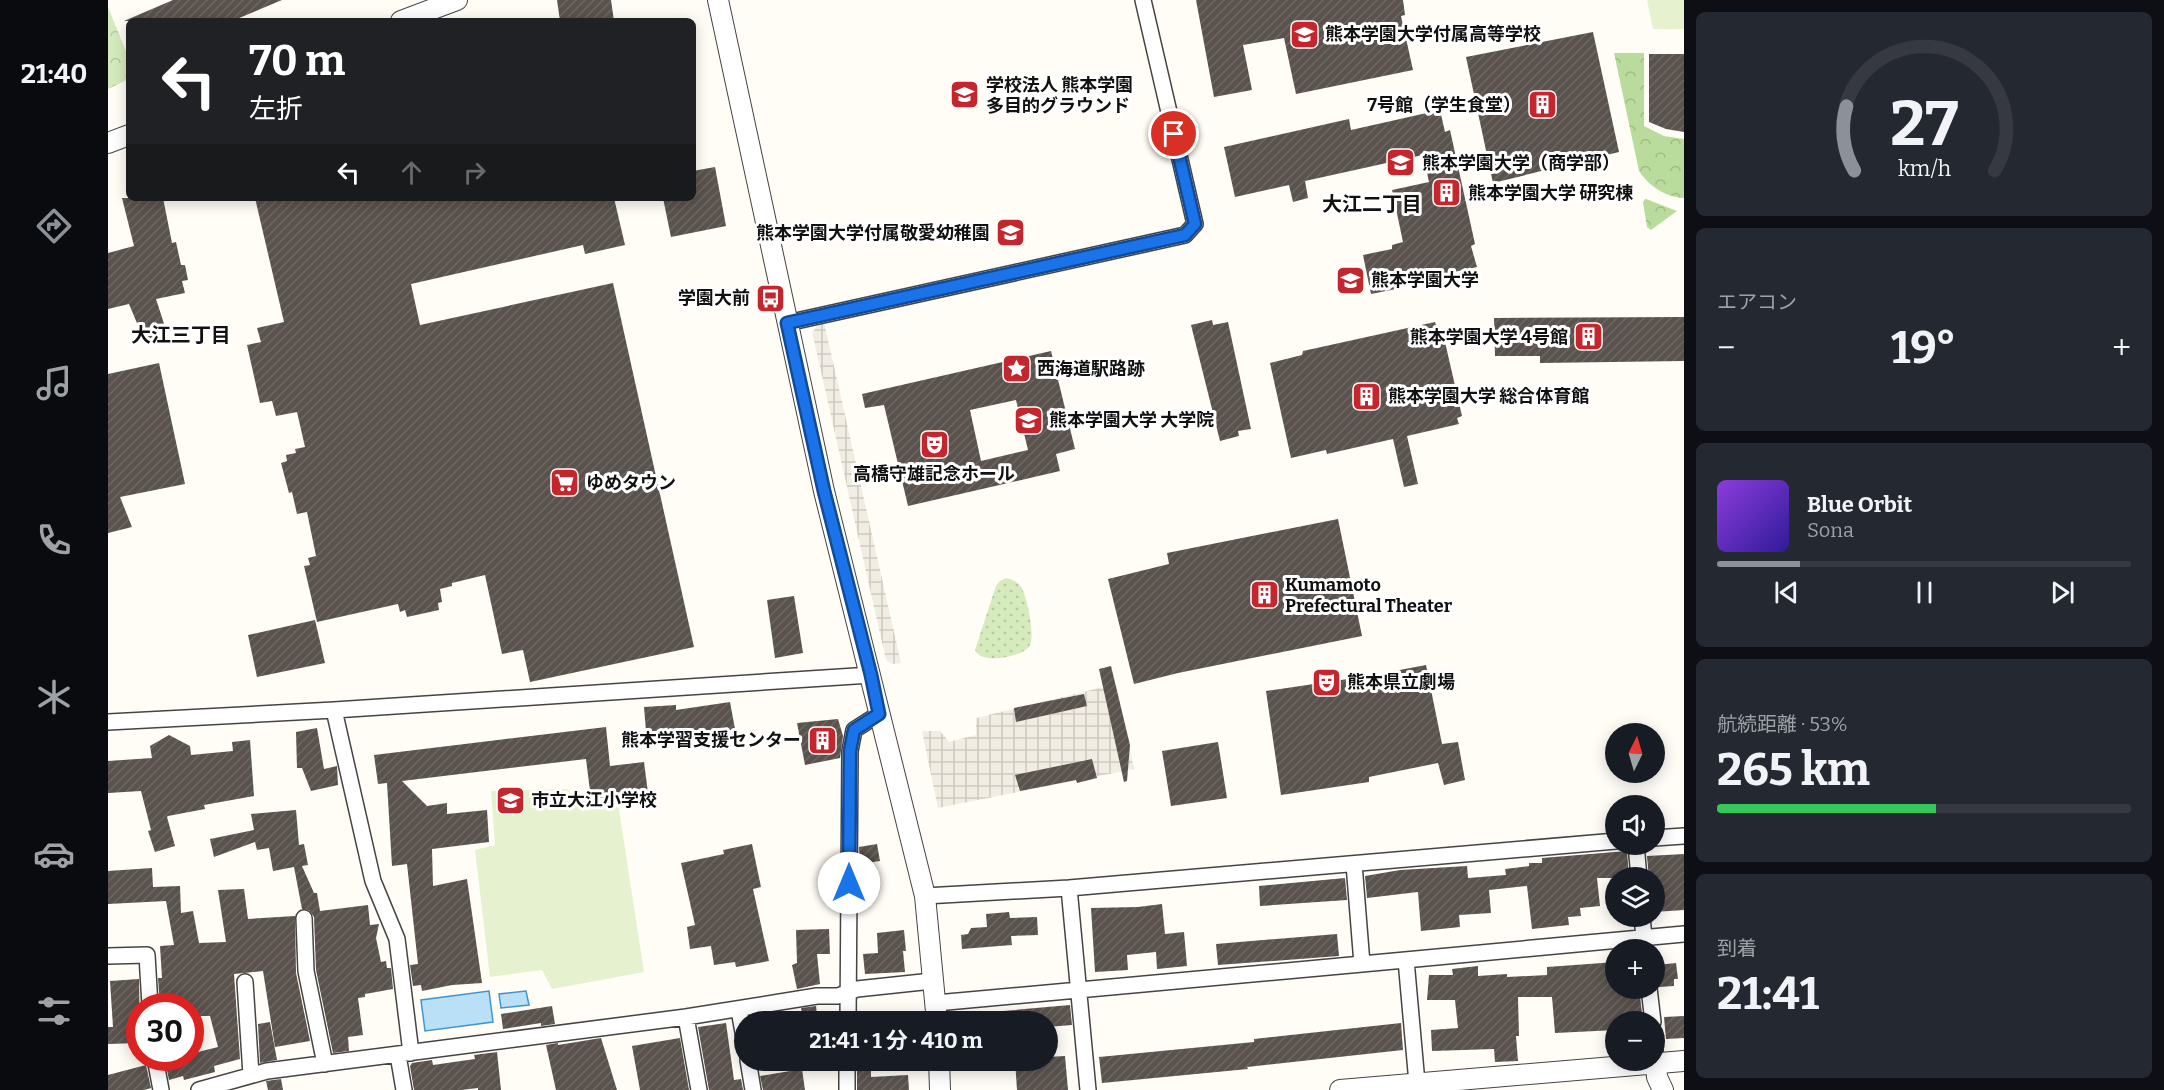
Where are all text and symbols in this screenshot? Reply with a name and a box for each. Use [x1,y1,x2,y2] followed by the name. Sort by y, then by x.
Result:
[1288,18,1320,50] school or university icon: 熊本学園大学付属高等学校
[1325,23,1541,45] place label: 熊本学園大学付属高等学校
[249,36,345,86] text: 70 m
[150,42,228,120] icon: left
[21,58,87,90] text: 21:40
[986,74,1133,117] place label: 学校法人 熊本学園 多目的グラウンド
[949,79,981,111] school or university icon: 学校法人 熊本学園 多目的グラウンド
[1890,87,1958,162] text: 27
[1526,89,1558,121] building icon: 7号館（学生食堂）
[249,93,303,125] text: 左折
[1367,94,1521,116] place label: 7号館（学生食堂）
[1148,108,1199,159] pin
[1157,117,1190,150] icon: arrive
[1385,147,1417,179] school or university icon: 熊本学園大学（商学部）
[1422,152,1620,174] place label: 熊本学園大学（商学部）
[332,156,365,189] icon: left
[395,156,428,189] icon: ahead
[458,156,491,189] icon: right
[1897,156,1951,182] text: km/h
[1431,177,1463,209] building icon: 熊本学園大学 研究棟
[1468,182,1633,204] place label: 熊本学園大学 研究棟
[1322,192,1422,216] district label: 大江二丁目
[33,205,75,247] icon: directions
[995,217,1027,249] school or university icon: 熊本学園大学付属敬愛幼稚園
[756,222,990,244] place label: 熊本学園大学付属敬愛幼稚園
[1334,264,1366,296] school or university icon: 熊本学園大学
[1371,269,1479,291] place label: 熊本学園大学
[755,282,787,314] bus stop icon: 学園大前
[678,287,750,309] place label: 学園大前
[1717,290,1797,314] text: エアコン
[1573,321,1605,353] building icon: 熊本学園大学 4号館
[1891,321,1956,375] text: 19°
[131,323,231,347] district label: 大江三丁目
[1410,326,1568,348] place label: 熊本学園大学 4号館
[1717,328,1735,368] text: −
[2112,328,2131,368] text: +
[1000,353,1032,385] place icon: 西海道駅路跡
[1037,358,1145,380] place label: 西海道駅路跡
[33,362,75,404] icon: music
[1351,380,1383,412] building icon: 熊本学園大学 総合体育館
[1388,385,1589,407] place label: 熊本学園大学 総合体育館
[1012,404,1044,436] school or university icon: 熊本学園大学 大学院
[1049,409,1214,431] place label: 熊本学園大学 大学院
[918,429,950,461] theatre icon: 高橋守雄記念ホール
[853,463,1015,485] place label: 高橋守雄記念ホール
[549,467,581,499] supermarket icon: ゆめタウン
[586,472,676,494] place label: ゆめタウン
[1807,491,1912,518] text: Blue Orbit
[1807,518,1854,542] text: Sona
[33,519,75,561] icon: phone
[1285,574,1453,617] place label: Kumamoto Prefectural Theater
[1770,576,1803,609] icon: previous
[1908,576,1941,609] icon: pause
[2046,576,2079,609] icon: next
[1248,579,1280,611] building icon: Kumamoto Prefectural Theater
[1310,666,1342,698] theatre icon: 熊本県立劇場
[1347,671,1455,693] place label: 熊本県立劇場
[33,676,75,718] icon: climate
[1717,712,1848,736] text: 航続距離 · 53%
[1605,723,1665,783] north arrow
[1605,723,1665,1071] map controls
[806,724,838,756] building icon: 熊本学習支援センター
[621,729,801,751] place label: 熊本学習支援センター
[1717,743,1870,797] text: 265 km
[494,784,526,816] school or university icon: 市立大江小学校
[531,789,657,811] place label: 市立大江小学校
[1605,795,1665,855] button: sound
[33,833,75,875] icon: car
[817,851,881,915] position arrow
[1605,867,1665,927] button: layers
[1717,936,1757,960] text: 到着
[1605,939,1665,999] button: +
[1717,967,1819,1021] text: 21:41
[33,990,75,1032] icon: filters
[126,993,204,1071] speed limit sign: 30
[1605,1011,1665,1071] button: −
[809,1027,983,1054] text: 21:41 · 1 分 · 410 m

